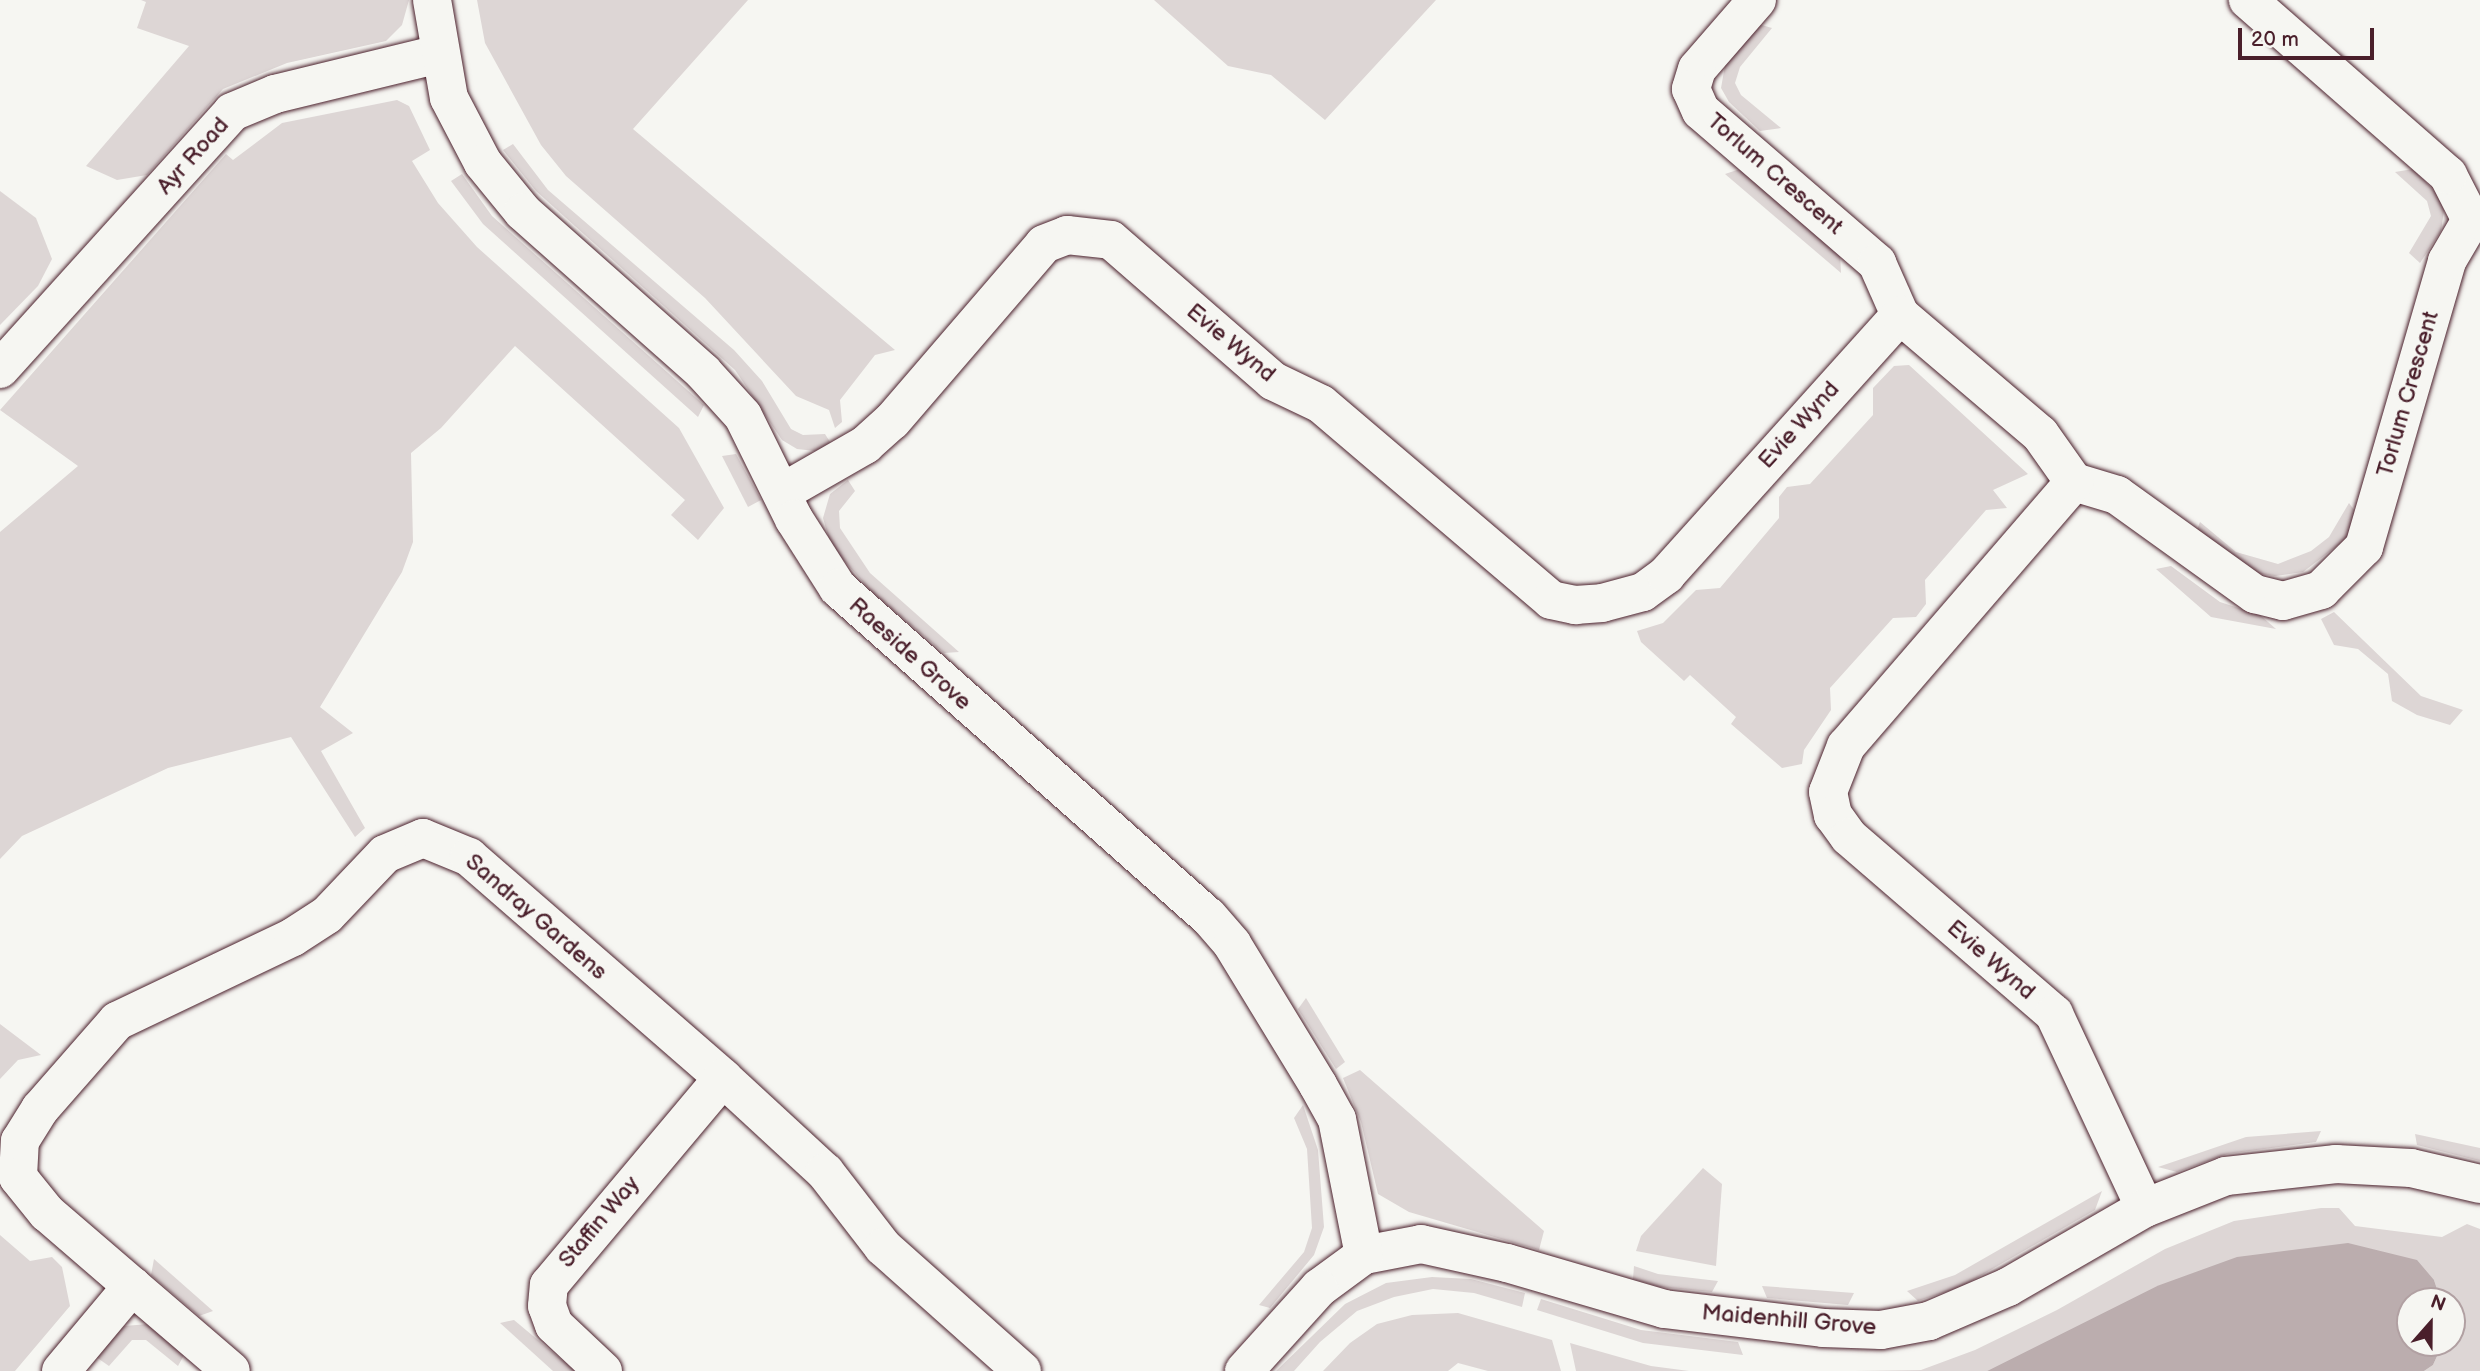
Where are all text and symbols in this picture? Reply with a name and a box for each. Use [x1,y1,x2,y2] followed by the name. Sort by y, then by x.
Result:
[2242,14,2378,58] scale bar
[2251,27,2299,52] text: 20 m
[1701,107,1849,241] street label: Torlum Crescent
[151,112,235,200] street label: Ayr Road
[1180,297,1282,389] street label: Evie Wynd
[2371,308,2445,480] street label: Torlum Crescent
[1752,375,1846,475] street label: Evie Wynd
[843,592,977,716] street label: Raeside Grove
[459,848,613,986] street label: Sandray Gardens
[1941,914,2041,1006] street label: Evie Wynd
[552,1170,646,1274] street label: Staffin Way
[2396,1287,2466,1357] north arrow
[2427,1291,2449,1317] text: N
[1701,1299,1877,1341] street label: Maidenhill Grove

